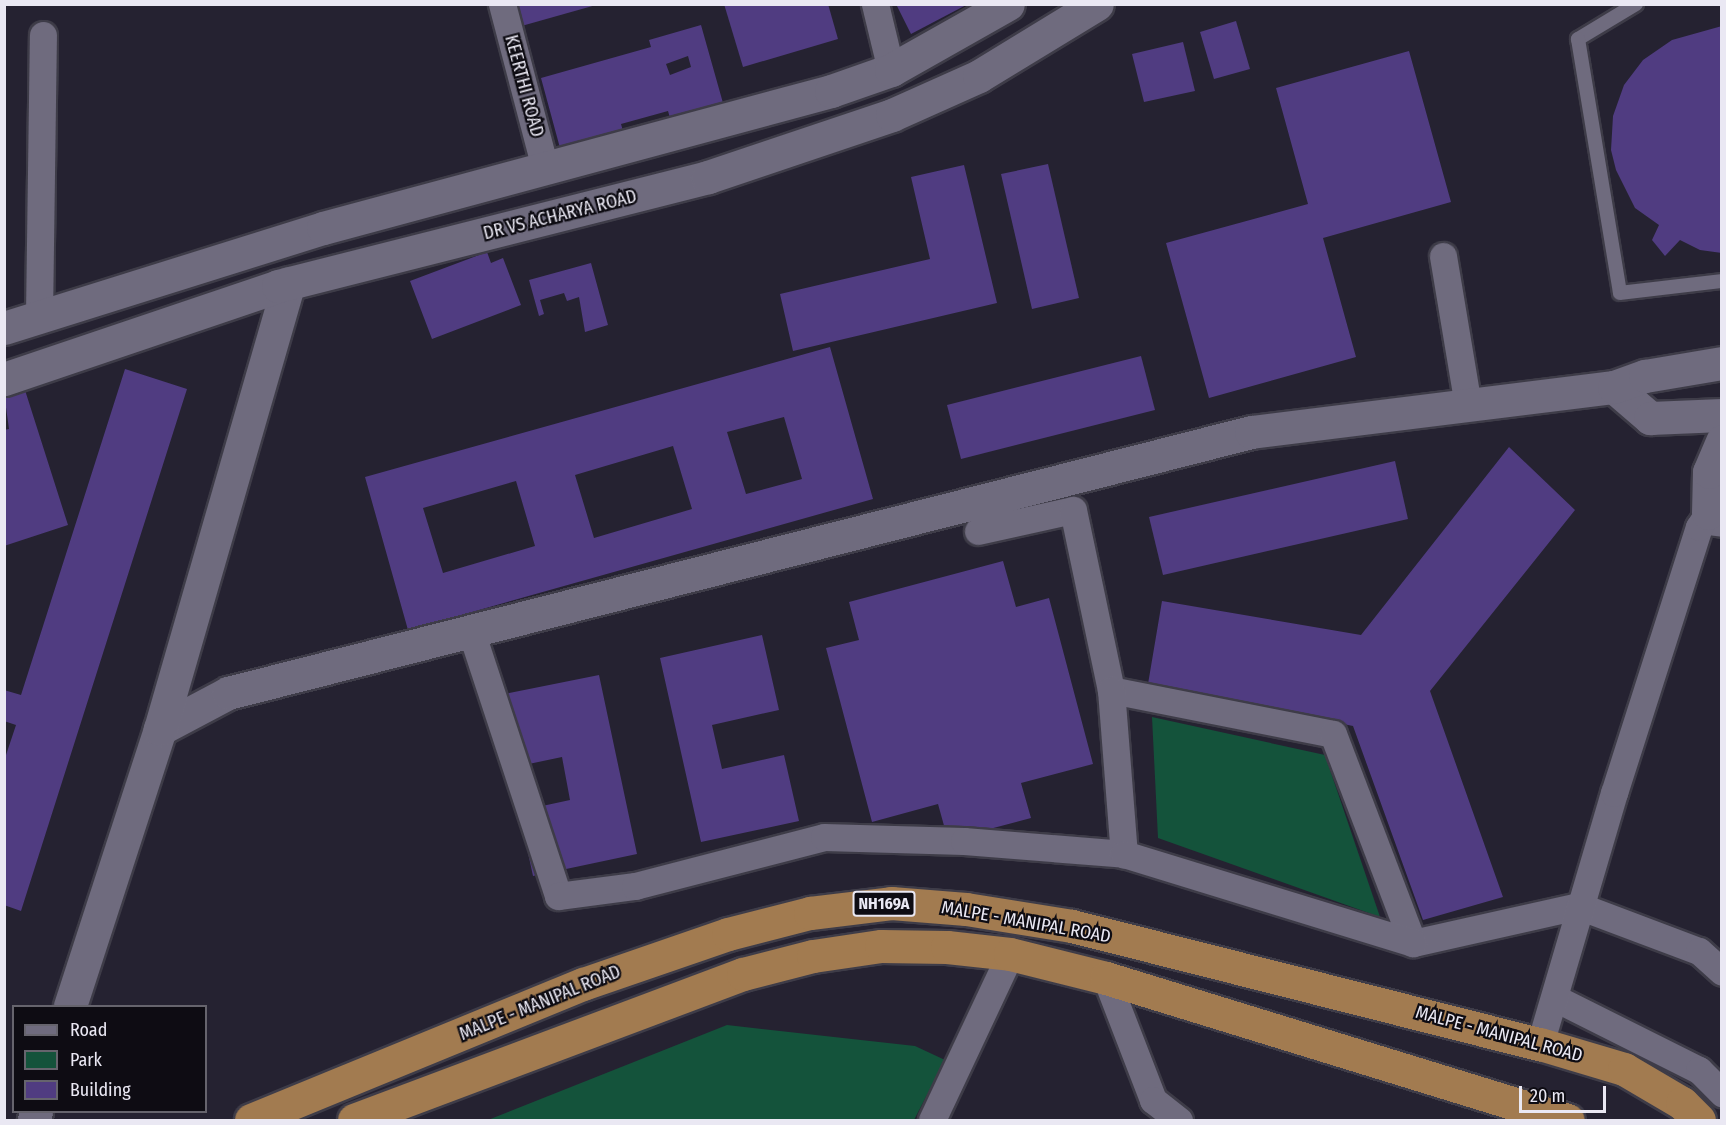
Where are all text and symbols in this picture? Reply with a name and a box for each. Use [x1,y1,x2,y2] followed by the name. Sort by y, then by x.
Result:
[500,33,548,139] street label: KEERTHI ROAD
[481,186,639,244] street label: DR VS ACHARYA ROAD
[852,891,916,917] road number: NH169A
[940,896,1112,948] street label: MALPE - MANIPAL ROAD
[456,961,624,1045] street label: MALPE - MANIPAL ROAD
[1413,1001,1585,1067] street label: MALPE - MANIPAL ROAD
[12,1005,207,1113] legend
[70,1019,107,1041] text: Road
[70,1049,102,1071] text: Park
[1522,1074,1609,1112] scale bar
[70,1079,131,1101] text: Building
[1530,1085,1565,1107] text: 20 m

